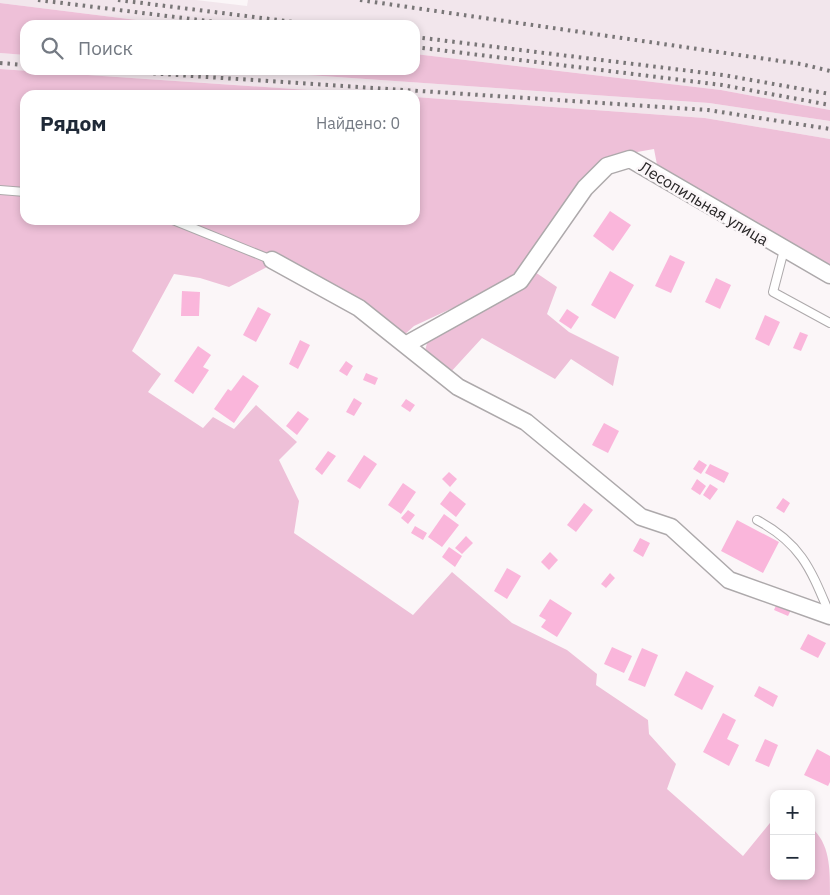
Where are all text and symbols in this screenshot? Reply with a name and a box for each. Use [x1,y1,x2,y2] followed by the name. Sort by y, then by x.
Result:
[20,20,420,75] search box
[38,34,66,62] icon: search
[78,36,133,60] text: Поиск
[40,109,107,137] text: Рядом
[316,113,400,133] text: Найдено: 0
[636,157,773,250] street label: Лесопильная улица
[770,790,815,880] map controls
[770,790,815,835] button: +
[770,835,815,880] button: −

